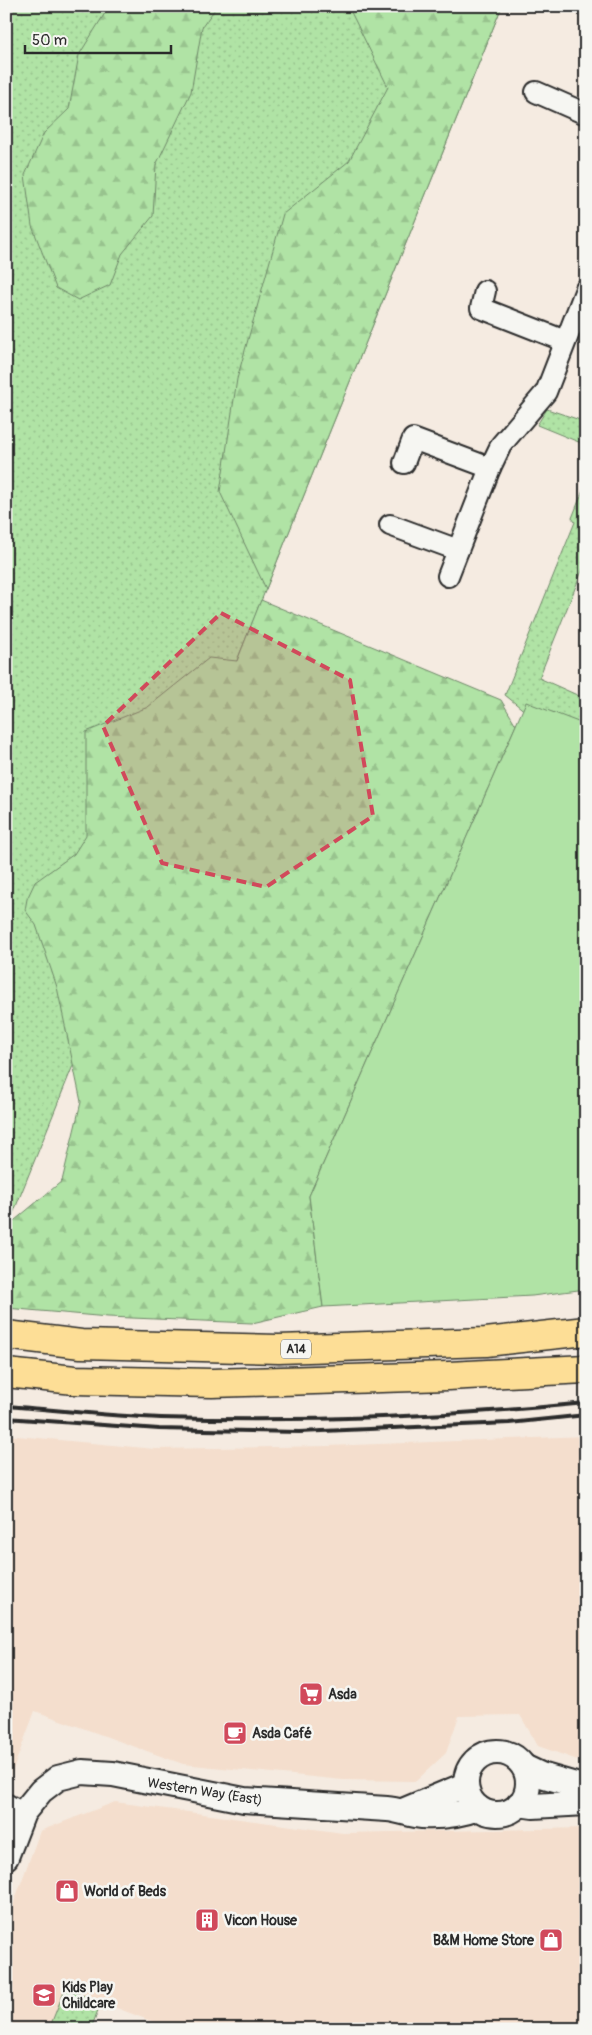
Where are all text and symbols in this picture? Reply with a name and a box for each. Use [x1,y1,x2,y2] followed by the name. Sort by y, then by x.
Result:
[25,22,171,54] scale bar
[32,31,67,50] text: 50 m
[281,1340,311,1358] road number: A14
[298,1681,324,1707] supermarket icon: Asda
[328,1686,357,1703] place label: Asda
[222,1720,248,1746] cafe icon: Asda Café
[252,1725,313,1742] place label: Asda Café
[146,1774,264,1809] street label: Western Way (East)
[54,1878,80,1904] shop icon: World of Beds
[84,1883,167,1900] place label: World of Beds
[194,1907,220,1933] building icon: Vicon House
[224,1912,298,1929] place label: Vicon House
[538,1927,564,1953] shop icon: B&M Home Store
[433,1932,535,1949] place label: B&M Home Store
[62,1979,116,2012] place label: Kids Play Childcare
[31,1982,57,2008] school or university icon: Kids Play Childcare

